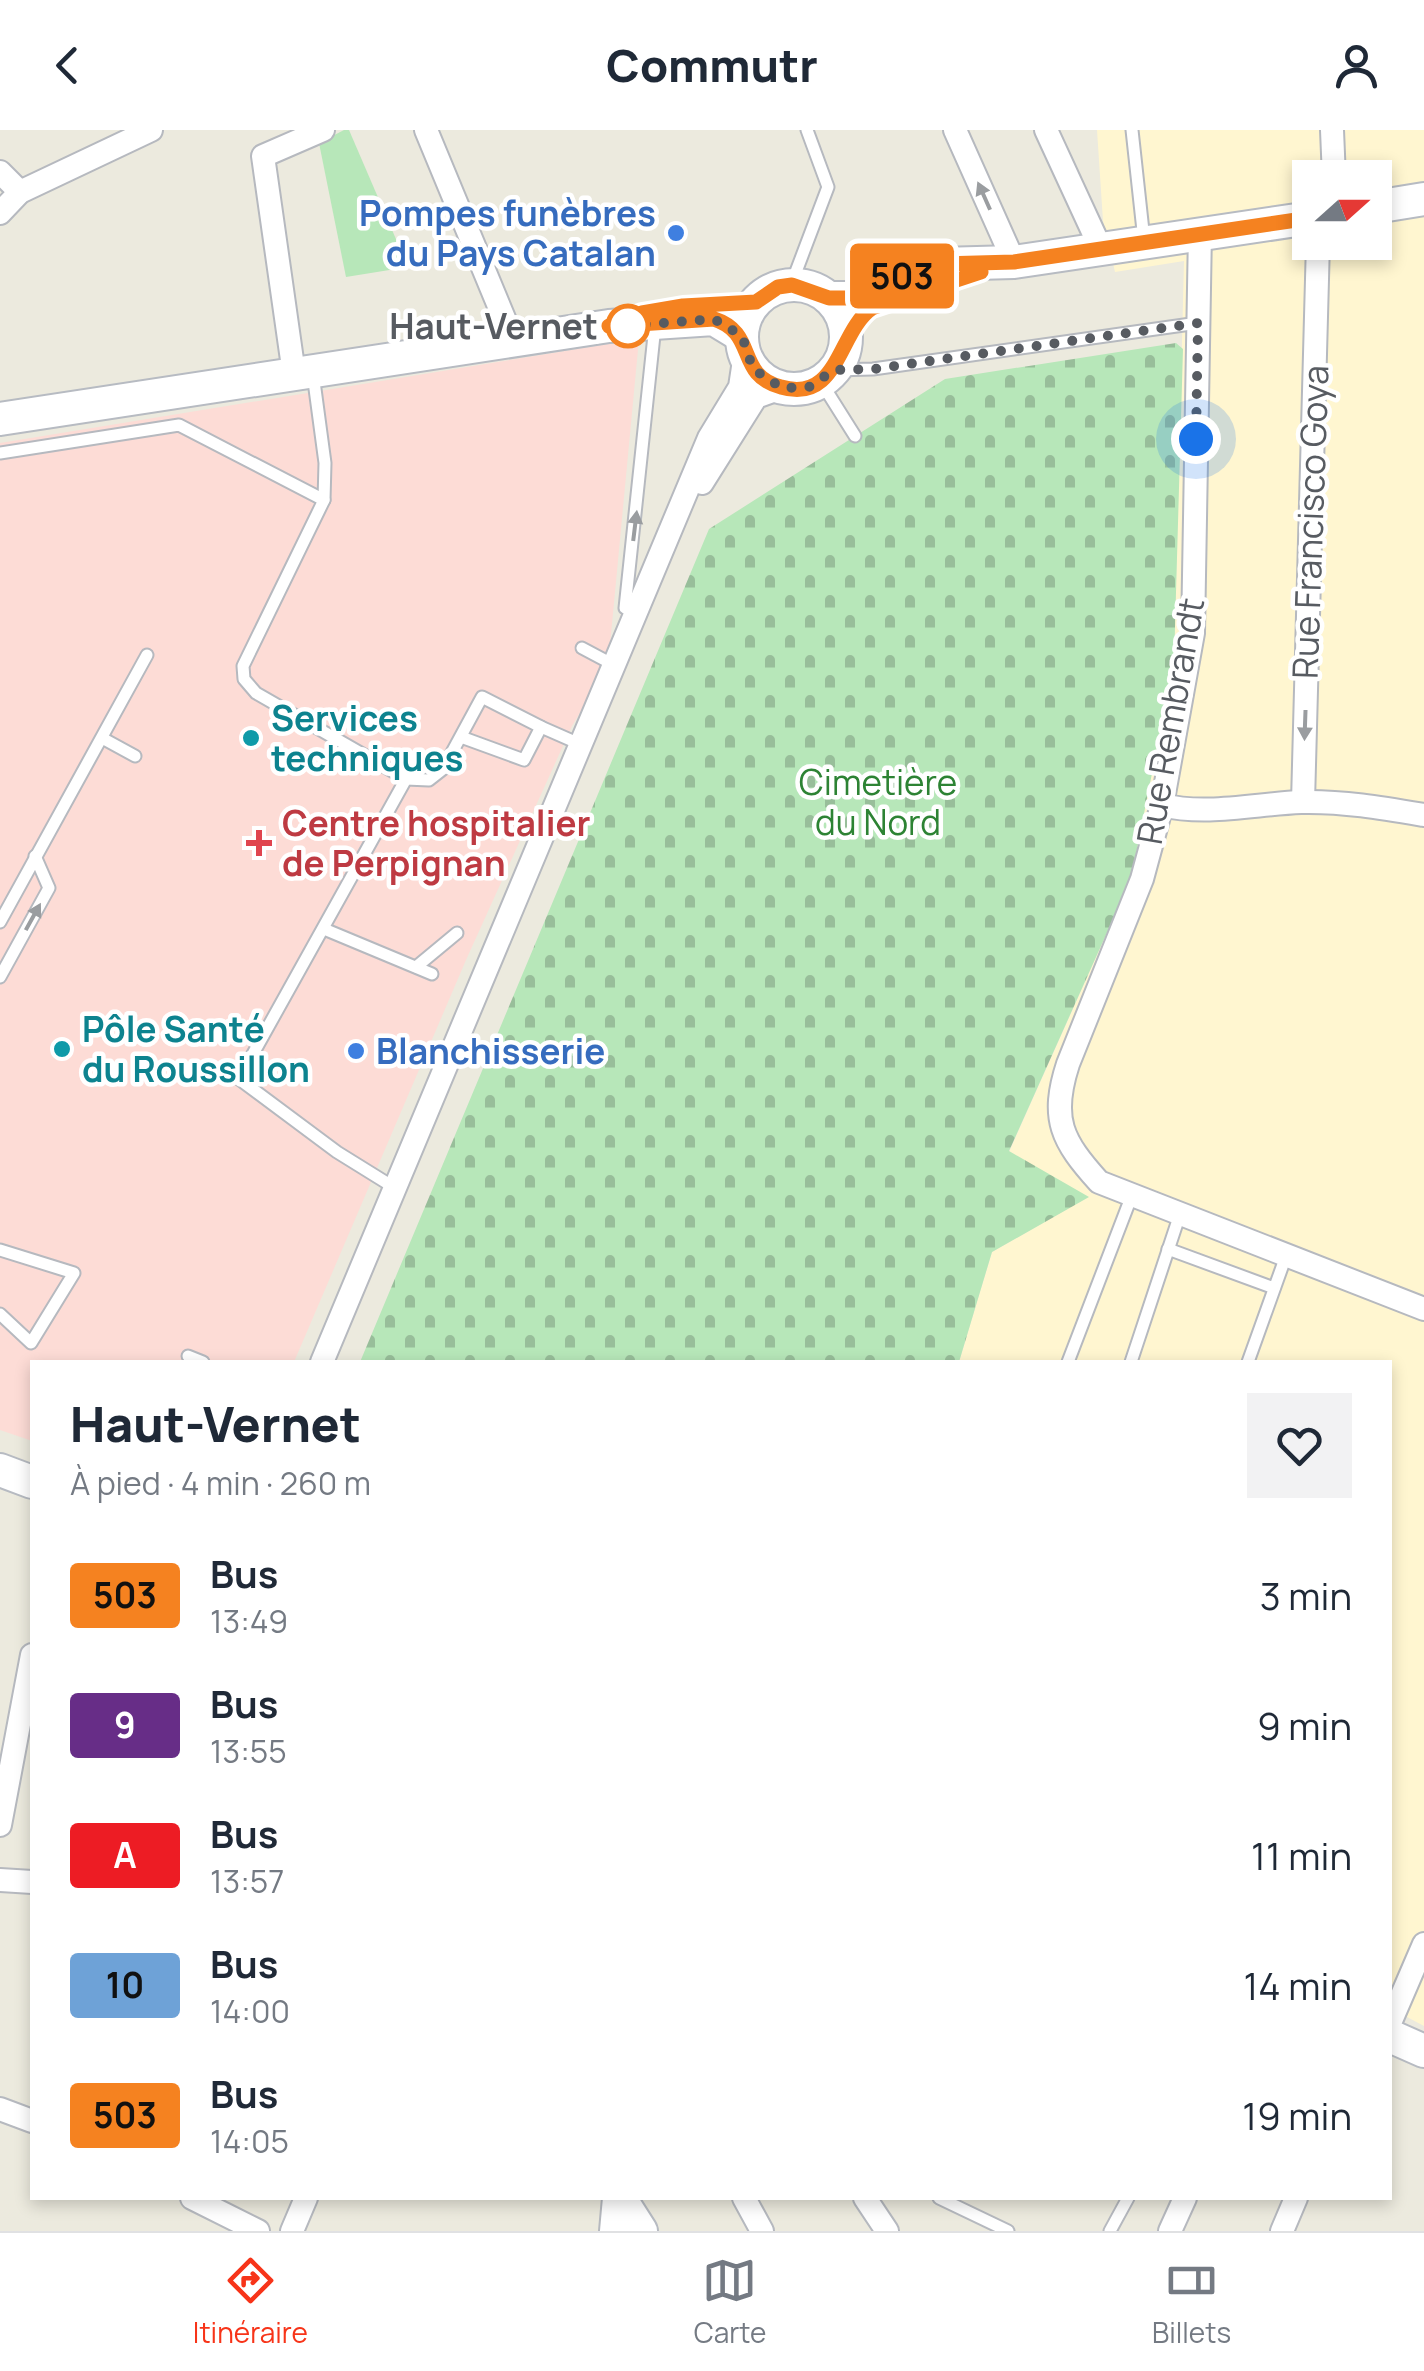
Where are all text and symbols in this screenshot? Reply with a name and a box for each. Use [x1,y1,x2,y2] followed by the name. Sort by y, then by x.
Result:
[606,34,818,96] text: Commutr
[40,38,95,93] icon: back
[1329,38,1384,93] icon: person
[1292,160,1392,260] north arrow
[1292,160,1392,260] map controls
[976,181,992,211] one-way arrow
[359,189,656,277] place label: Pompes funèbres du Pays Catalan
[665,222,687,244] marker: Pompes funèbres du Pays Catalan
[844,244,960,308] line badge: 503
[870,252,934,300] text: 503
[389,302,598,350] place label: Haut-Vernet
[607,305,649,347] marker: Haut-Vernet
[1281,364,1339,680] street label: Rue Francisco Goya
[1171,414,1221,464] your location
[627,510,643,542] one-way arrow
[1125,594,1215,848] street label: Rue Rembrandt
[271,694,464,782] place label: Services techniques
[1296,709,1312,741] one-way arrow
[240,727,262,749] marker: Services techniques
[799,758,957,846] park label: Cimetière du Nord
[282,799,591,887] place label: Centre hospitalier de Perpignan
[246,830,272,856] marker: Centre hospitalier de Perpignan
[23,903,41,931] one-way arrow
[82,1005,310,1093] place label: Pôle Santé du Roussillon
[376,1027,605,1075] place label: Blanchisserie
[51,1038,73,1060] marker: Pôle Santé du Roussillon
[345,1040,367,1062] marker: Blanchisserie
[70,1391,361,1456] text: Haut-Vernet
[1247,1393,1352,1498] button: heart
[70,1461,371,1505] text: À pied · 4 min · 260 m
[210,1547,278,1599] text: Bus
[1260,1569,1352,1621] text: 3 min
[93,1571,157,1619] text: 503
[210,1599,288,1643] text: 13:49
[210,1677,278,1729] text: Bus
[1257,1699,1352,1751] text: 9 min
[114,1701,136,1749] text: 9
[210,1729,287,1773] text: 13:55
[210,1807,278,1859] text: Bus
[1251,1829,1352,1881] text: 11 min
[113,1831,137,1879] text: A
[210,1859,284,1903] text: 13:57
[210,1937,278,1989] text: Bus
[1244,1959,1352,2011] text: 14 min
[106,1961,144,2009] text: 10
[210,1989,290,2033] text: 14:00
[210,2067,278,2119] text: Bus
[1242,2089,1352,2141] text: 19 min
[93,2091,157,2139] text: 503
[210,2119,289,2163] text: 14:05
[193,2253,308,2351] tab: Itinéraire
[694,2253,766,2351] tab: Carte
[1152,2253,1231,2351] tab: Billets

